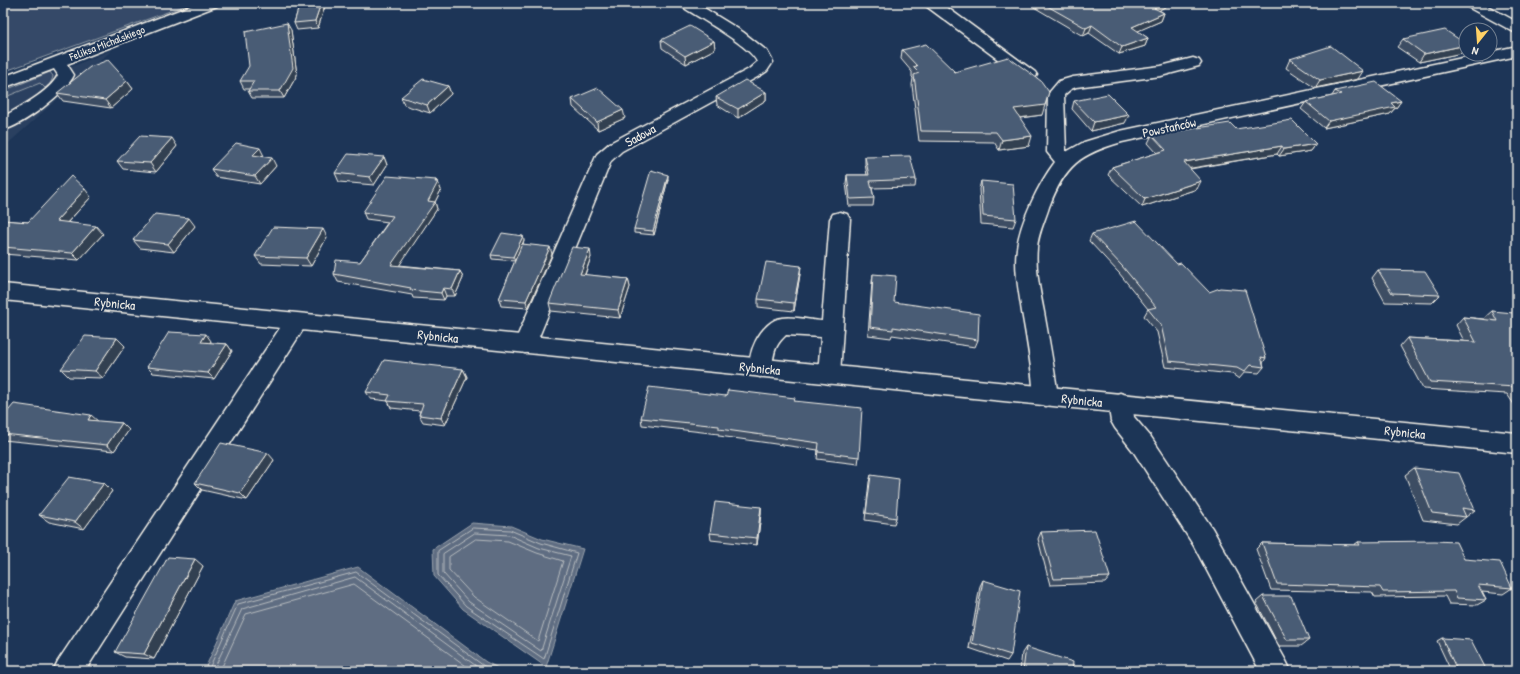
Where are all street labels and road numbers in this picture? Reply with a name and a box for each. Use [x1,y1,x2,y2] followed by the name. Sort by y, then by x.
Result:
[66,22,147,64] street label: Feliksa Michalskiego
[1141,113,1197,141] street label: Powstańców
[621,119,659,151] street label: Sadowa
[94,292,136,314] street label: Rybnicka
[417,325,459,347] street label: Rybnicka
[739,357,781,379] street label: Rybnicka
[1061,389,1103,411] street label: Rybnicka
[1384,421,1426,443] street label: Rybnicka

